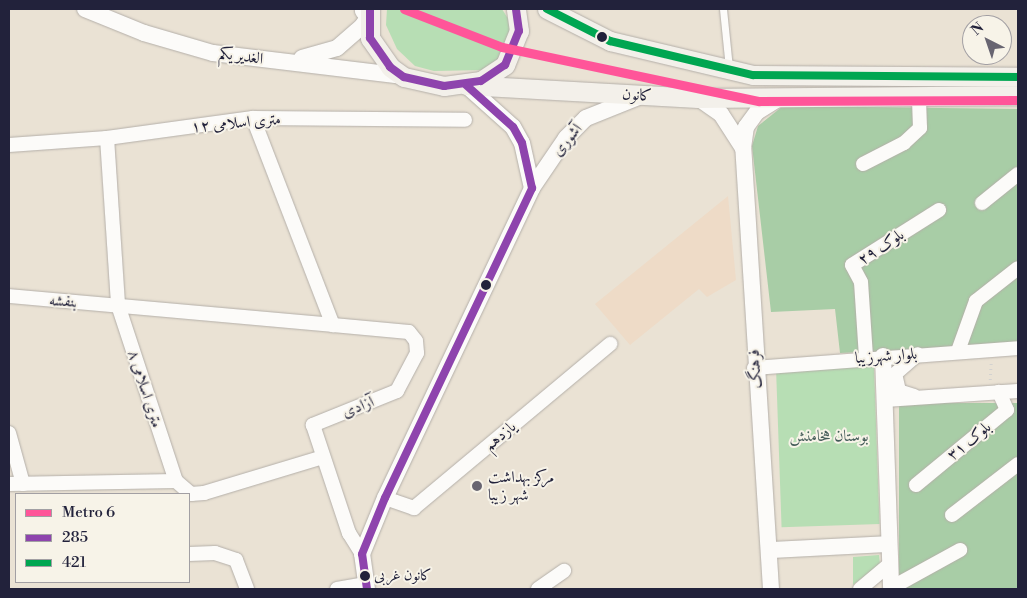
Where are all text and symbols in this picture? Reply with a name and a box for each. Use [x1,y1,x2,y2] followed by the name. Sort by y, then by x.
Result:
[962,15,1012,65] north arrow
[968,19,988,40] text: N
[597,32,607,42] unlabelled marker
[218,43,264,69] street label: الغدیر یکم
[621,84,653,106] street label: کانون
[190,110,282,136] street label: ۱۲ متری اسلامی
[548,120,586,160] street label: آشوری
[854,225,908,269] street label: بلوک ۲۹
[481,280,491,290] unlabelled marker
[48,290,78,312] street label: بنفشه
[854,344,918,368] street label: بلوار شهرزیبا
[123,348,167,430] street label: ۸ متری اسلامی
[744,349,766,389] street label: فرهنگ
[339,392,377,422] street label: آزادی
[480,417,520,455] street label: یازدهم
[943,417,995,465] street label: بلوک ۳۱
[789,426,869,446] park label: بوستان هخامنش
[488,467,554,505] place label: مرکز بهداشت شهر زیبا
[470,479,484,493] marker: مرکز بهداشت شهر زیبا
[15,493,190,583] legend
[62,503,115,522] text: Metro 6
[62,528,88,547] text: 285
[62,553,86,572] text: 421
[374,567,432,585] place label: کانون غربی
[360,571,370,581] marker: کانون غربی

